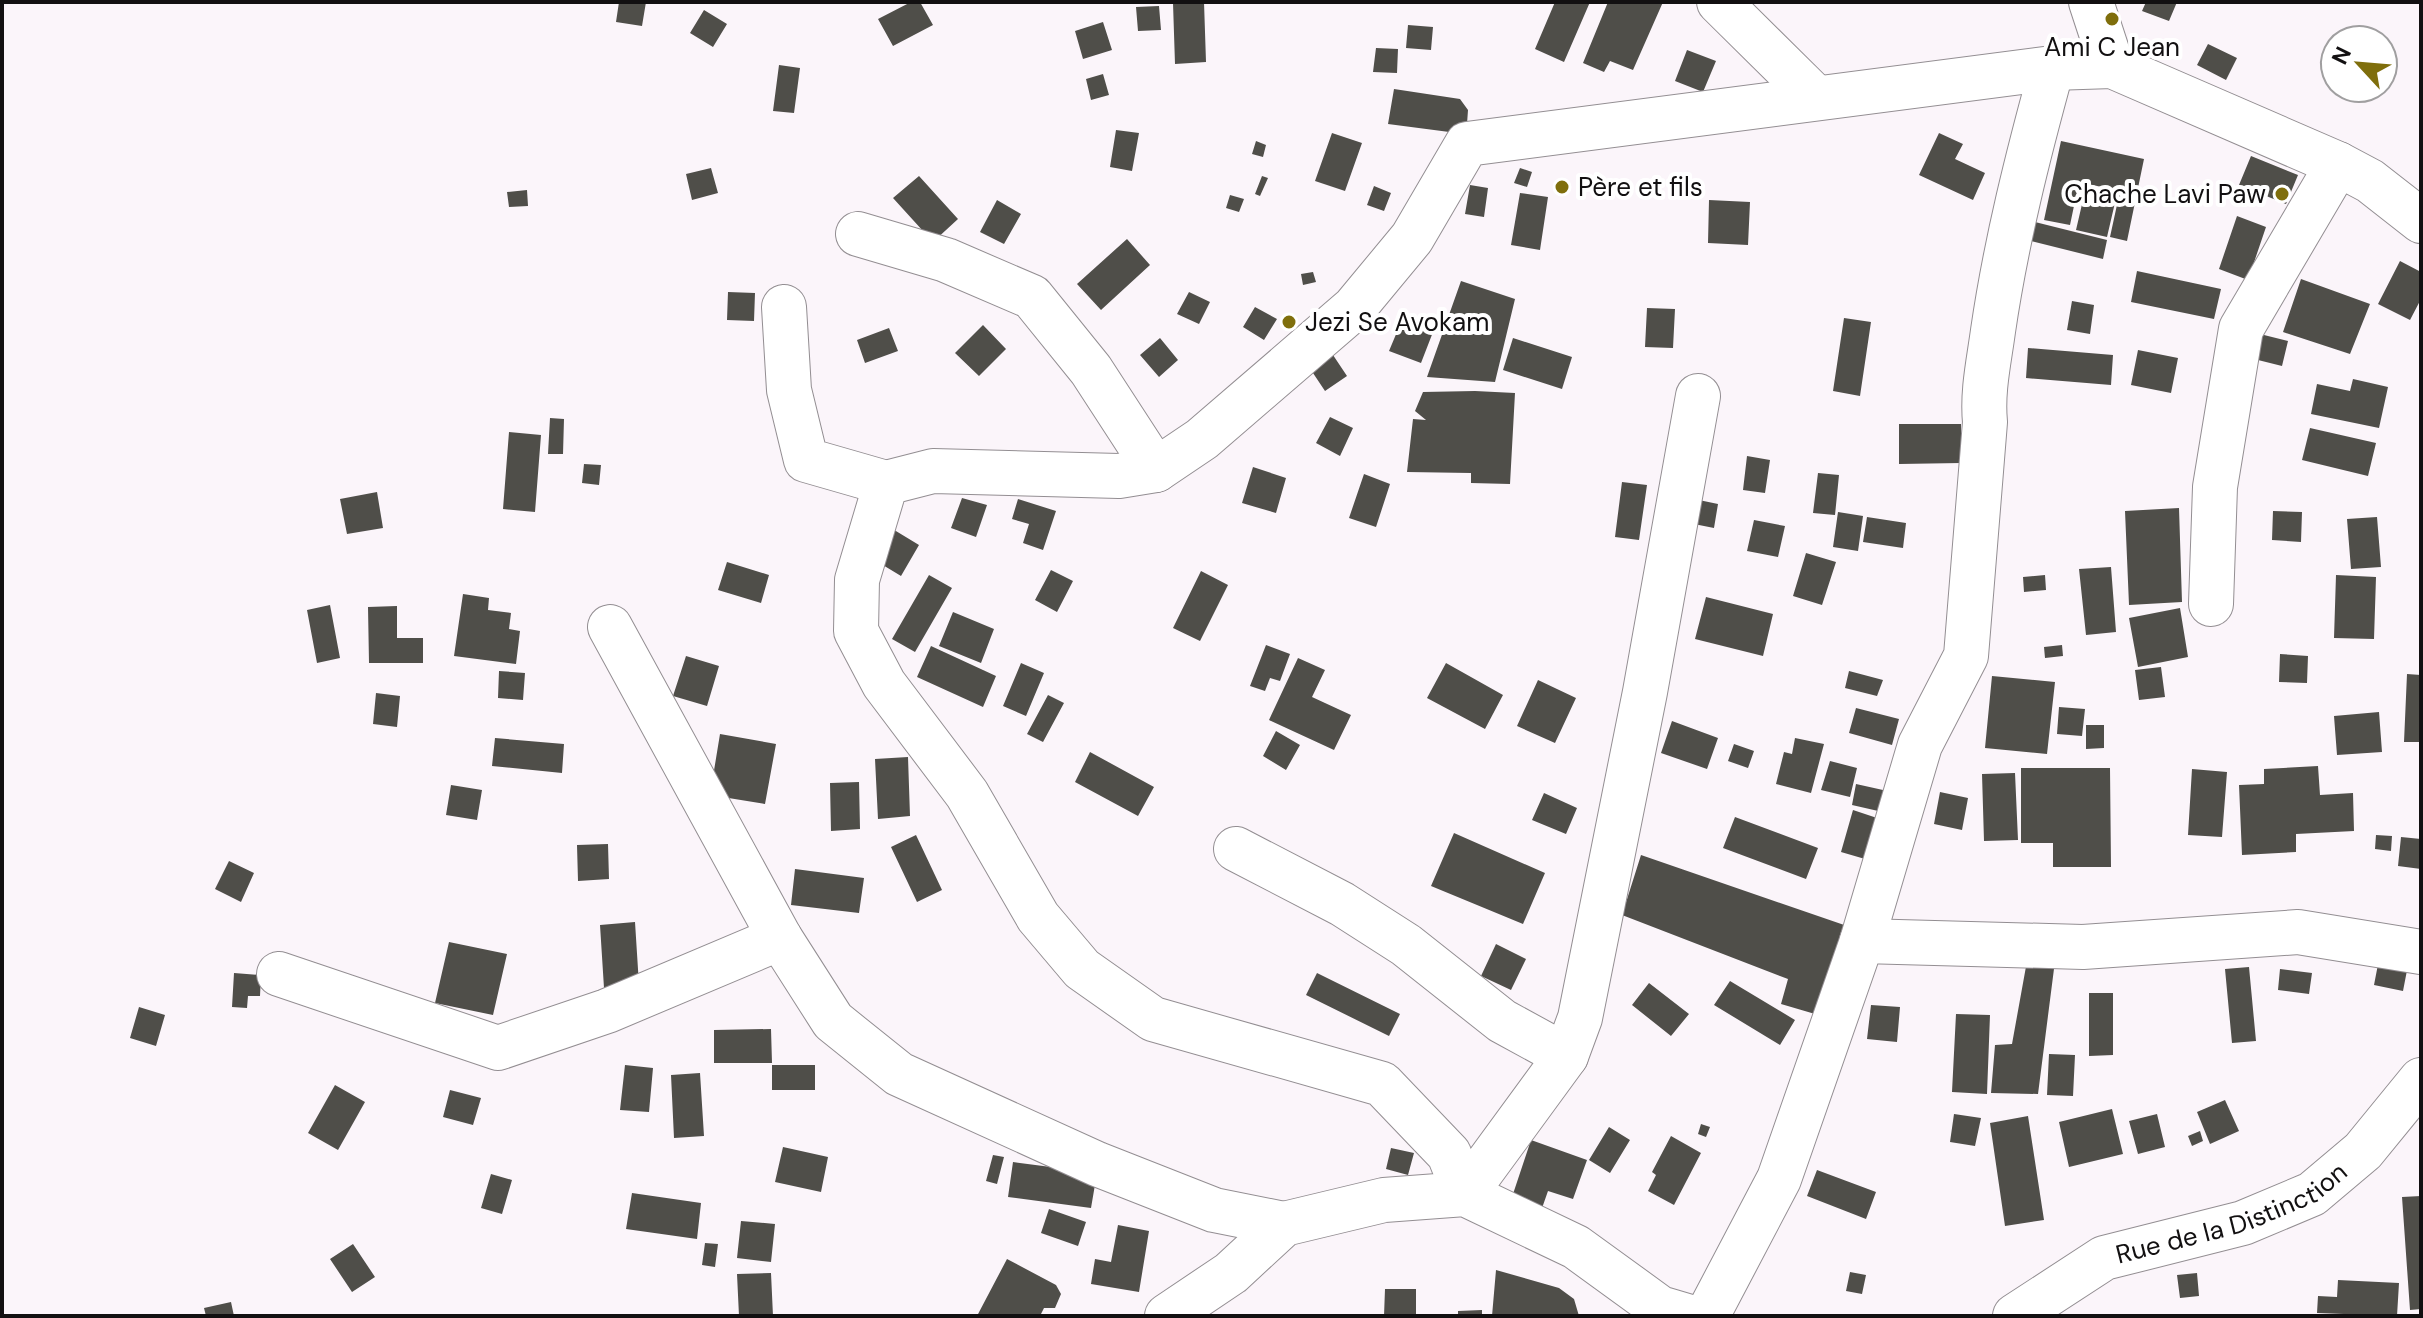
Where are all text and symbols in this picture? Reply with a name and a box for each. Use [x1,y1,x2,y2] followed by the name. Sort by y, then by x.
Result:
[2103,10,2121,28] marker: Ami C Jean
[2319,24,2399,104] north arrow
[2044,30,2180,64] place label: Ami C Jean
[2325,42,2358,69] text: N
[1578,170,1703,204] place label: Père et fils
[2064,177,2266,211] place label: Chache Lavi Paw
[1553,178,1571,196] marker: Père et fils
[2273,185,2291,203] marker: Chache Lavi Paw
[1305,305,1489,339] place label: Jezi Se Avokam
[1280,313,1298,331] marker: Jezi Se Avokam
[2112,1155,2354,1271] street label: Rue de la Distinction

